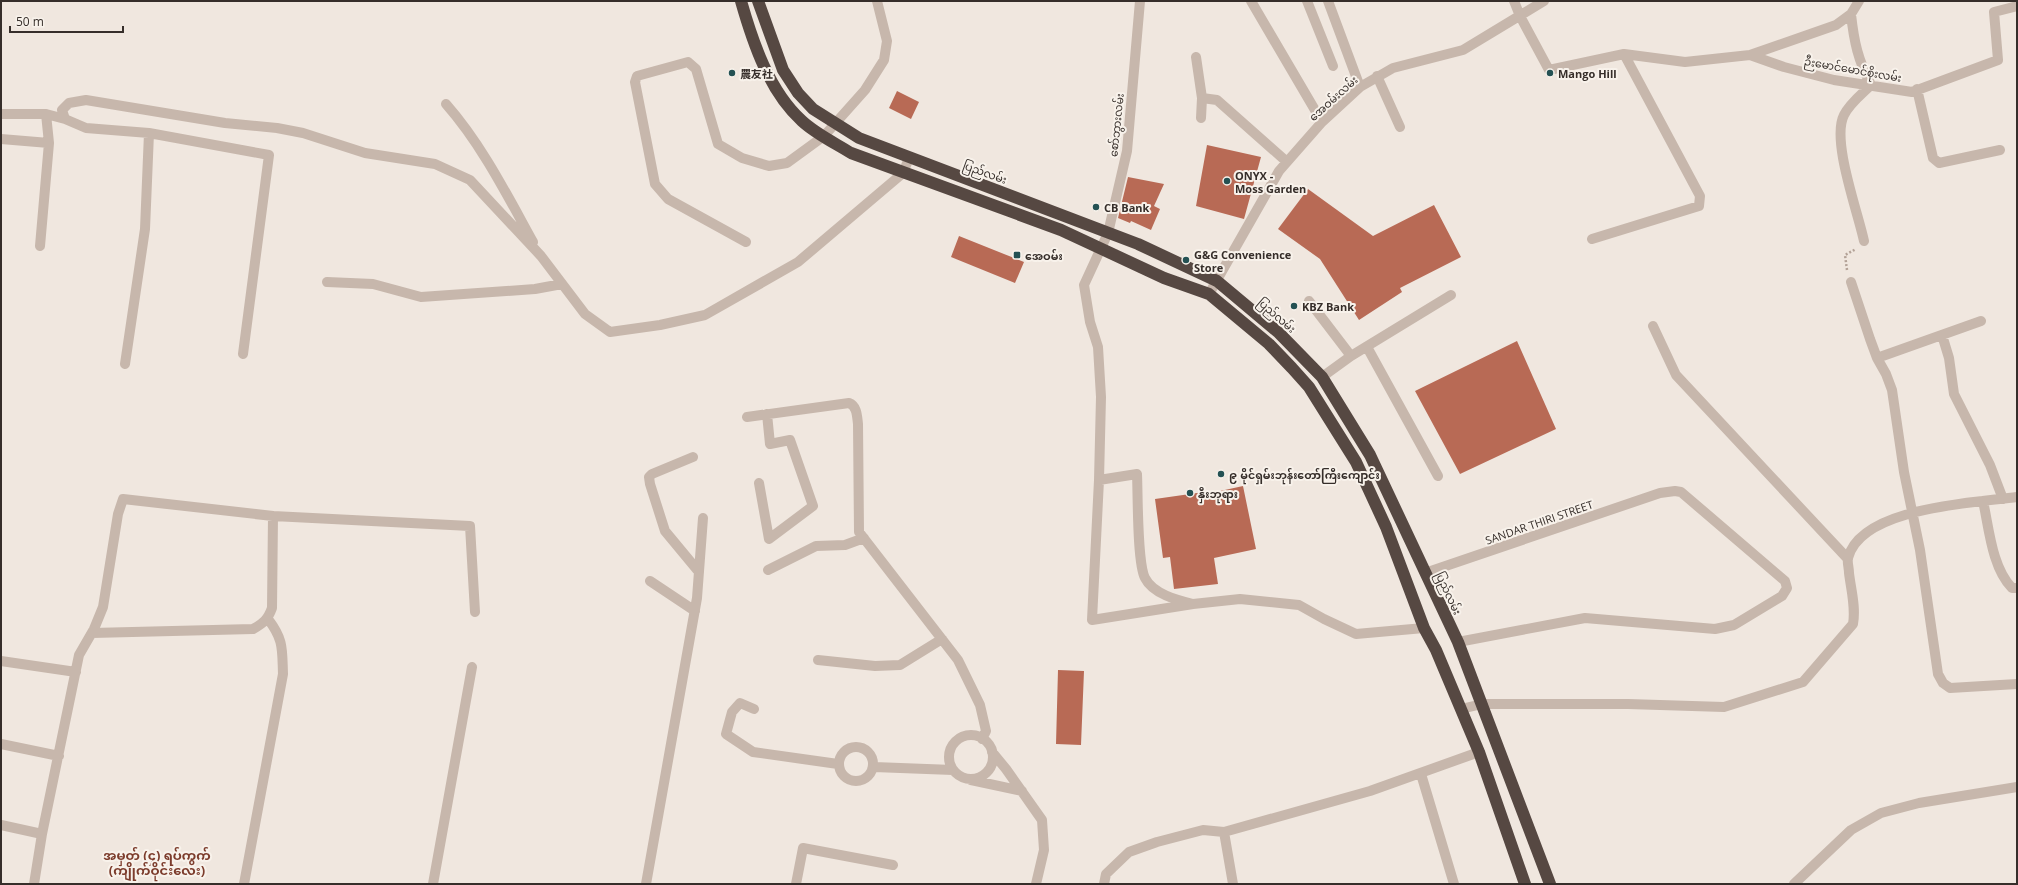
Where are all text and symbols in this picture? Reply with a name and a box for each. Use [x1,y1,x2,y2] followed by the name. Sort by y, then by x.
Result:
[10,8,123,34] scale bar
[16,13,44,30] text: 50 m
[1803,53,1903,87] street label: ဉီးမောင်မောင်စိုးလမ်း
[740,66,773,81] place label: 農友社
[1558,66,1617,81] place label: Mango Hill
[727,68,737,78] marker: 農友社
[1545,68,1555,78] marker: Mango Hill
[1305,72,1361,124] street label: အေဝမ်းလမ်း
[1105,92,1129,158] street label: စော်ဘွားလမ်း
[960,157,1009,189] street label: ပြည်လမ်း
[1235,168,1306,196] place label: ONYX - Moss Garden
[1222,176,1232,186] marker: ONYX - Moss Garden
[1104,200,1150,215] place label: CB Bank
[1091,202,1101,212] marker: CB Bank
[1194,247,1292,275] place label: G&G Convenience Store
[1025,248,1063,263] place label: အေဝမ်း
[1012,250,1022,260] marker: အေဝမ်း
[1181,255,1191,265] marker: G&G Convenience Store
[1253,294,1299,337] street label: ပြည်လမ်း
[1302,299,1354,314] place label: KBZ Bank
[1289,301,1299,311] marker: KBZ Bank
[1229,467,1380,485] place label: ၉ မိုင်ရှမ်းဘုန်းတော်ကြီးကျောင်း
[1216,469,1226,479] marker: ၉ မိုင်ရှမ်းဘုန်းတော်ကြီးကျောင်း
[1198,486,1238,504] place label: နှီးဘုရား
[1185,488,1195,498] marker: နှီးဘုရား
[1483,497,1595,547] street label: SANDAR THIRI STREET
[1431,569,1466,618] street label: ပြည်လမ်း
[103,846,211,882] district label: အမှတ် (၄) ရပ်ကွက် (ကျိုက်ဝိုင်းလေး)

